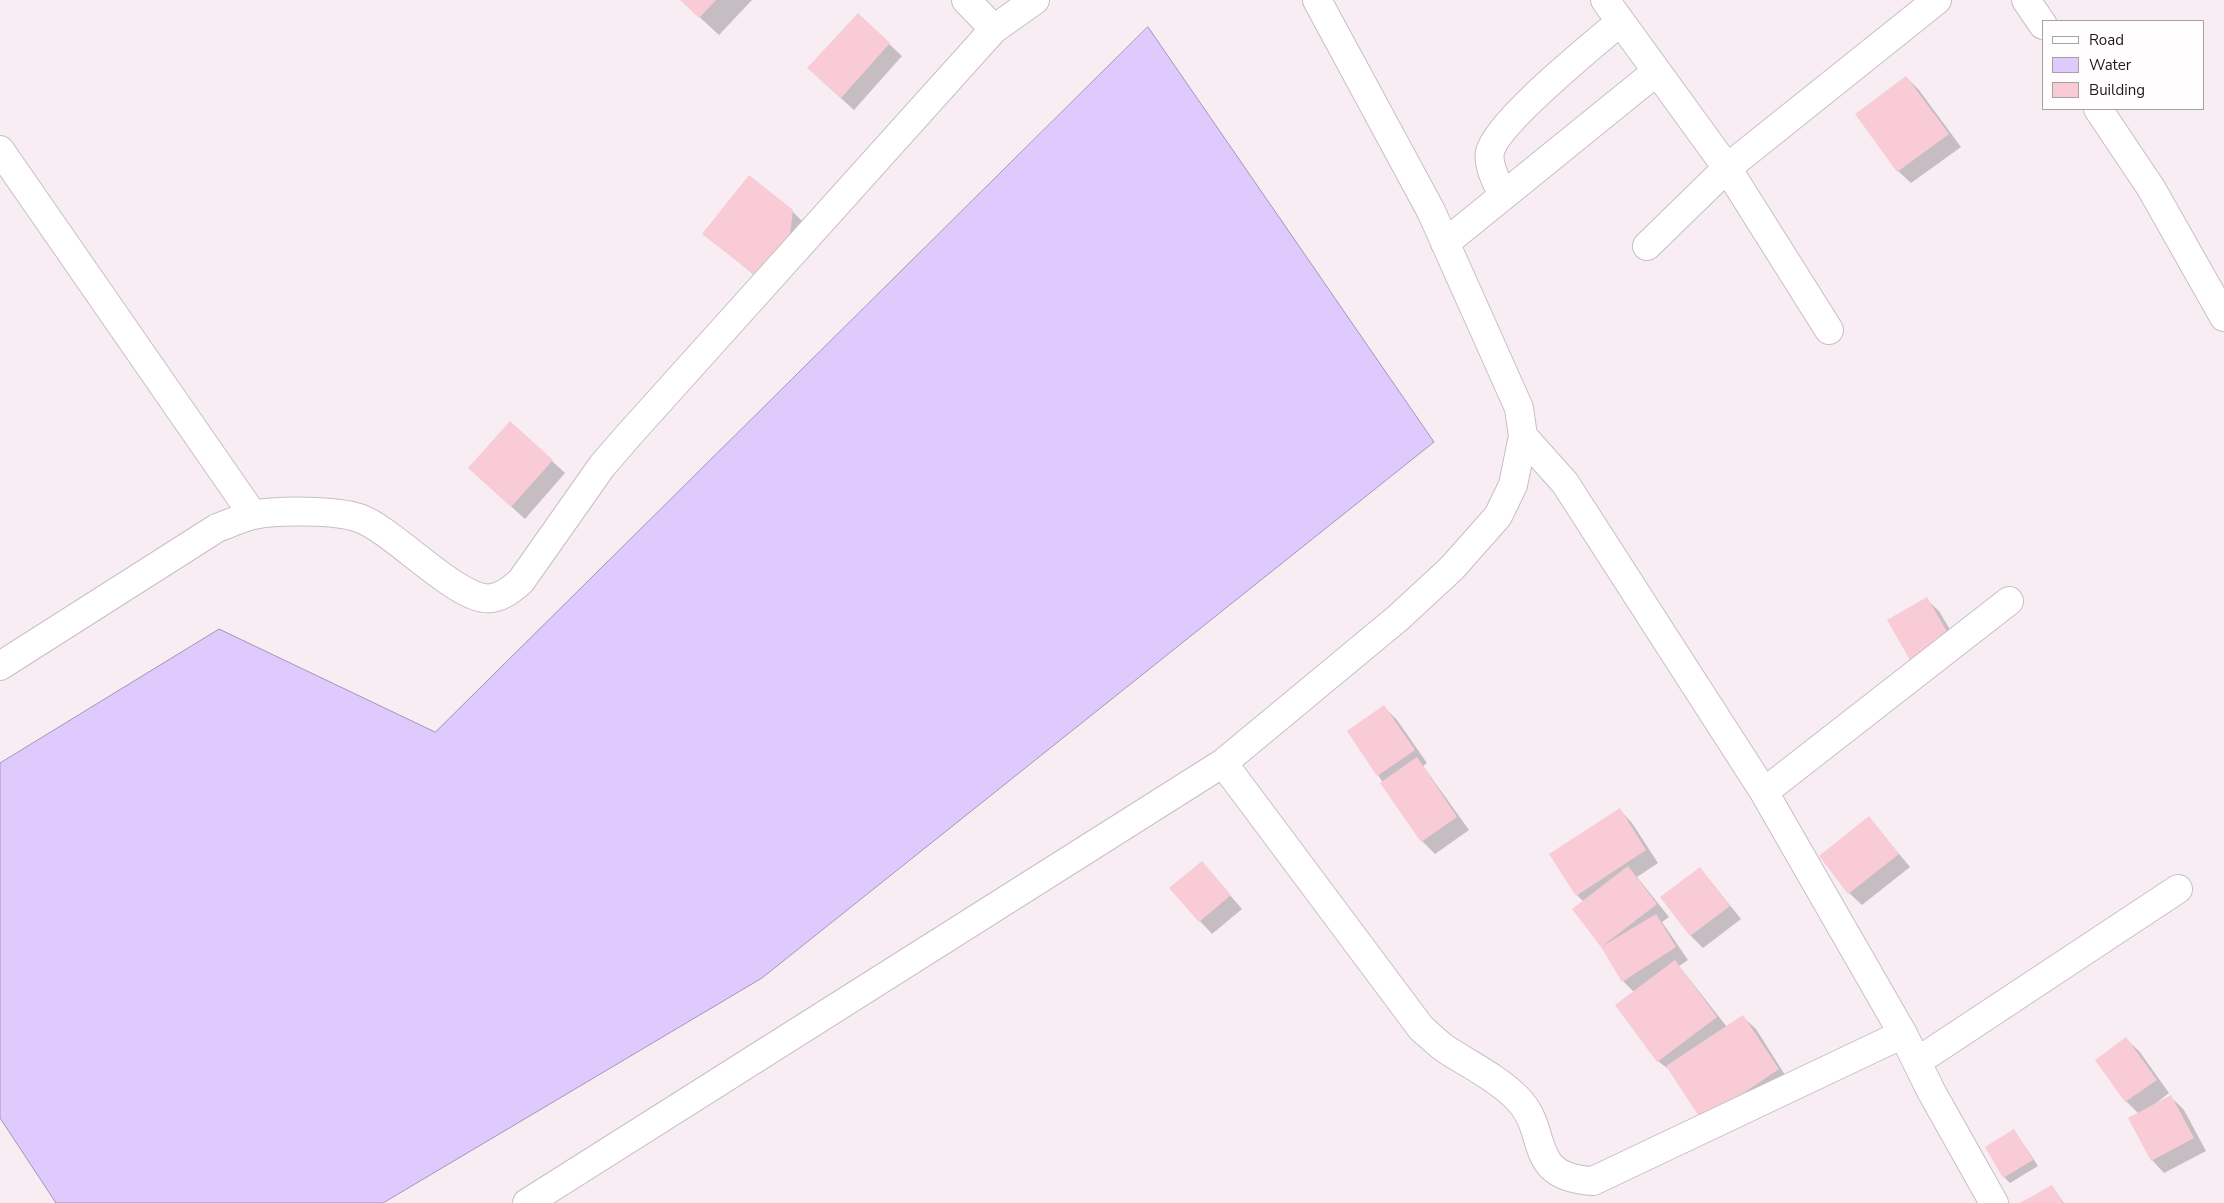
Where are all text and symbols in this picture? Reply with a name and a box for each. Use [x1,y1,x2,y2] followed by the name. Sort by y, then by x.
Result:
[2042,20,2204,110] legend
[2089,30,2124,50] text: Road
[2089,55,2131,75] text: Water
[2089,80,2145,100] text: Building

